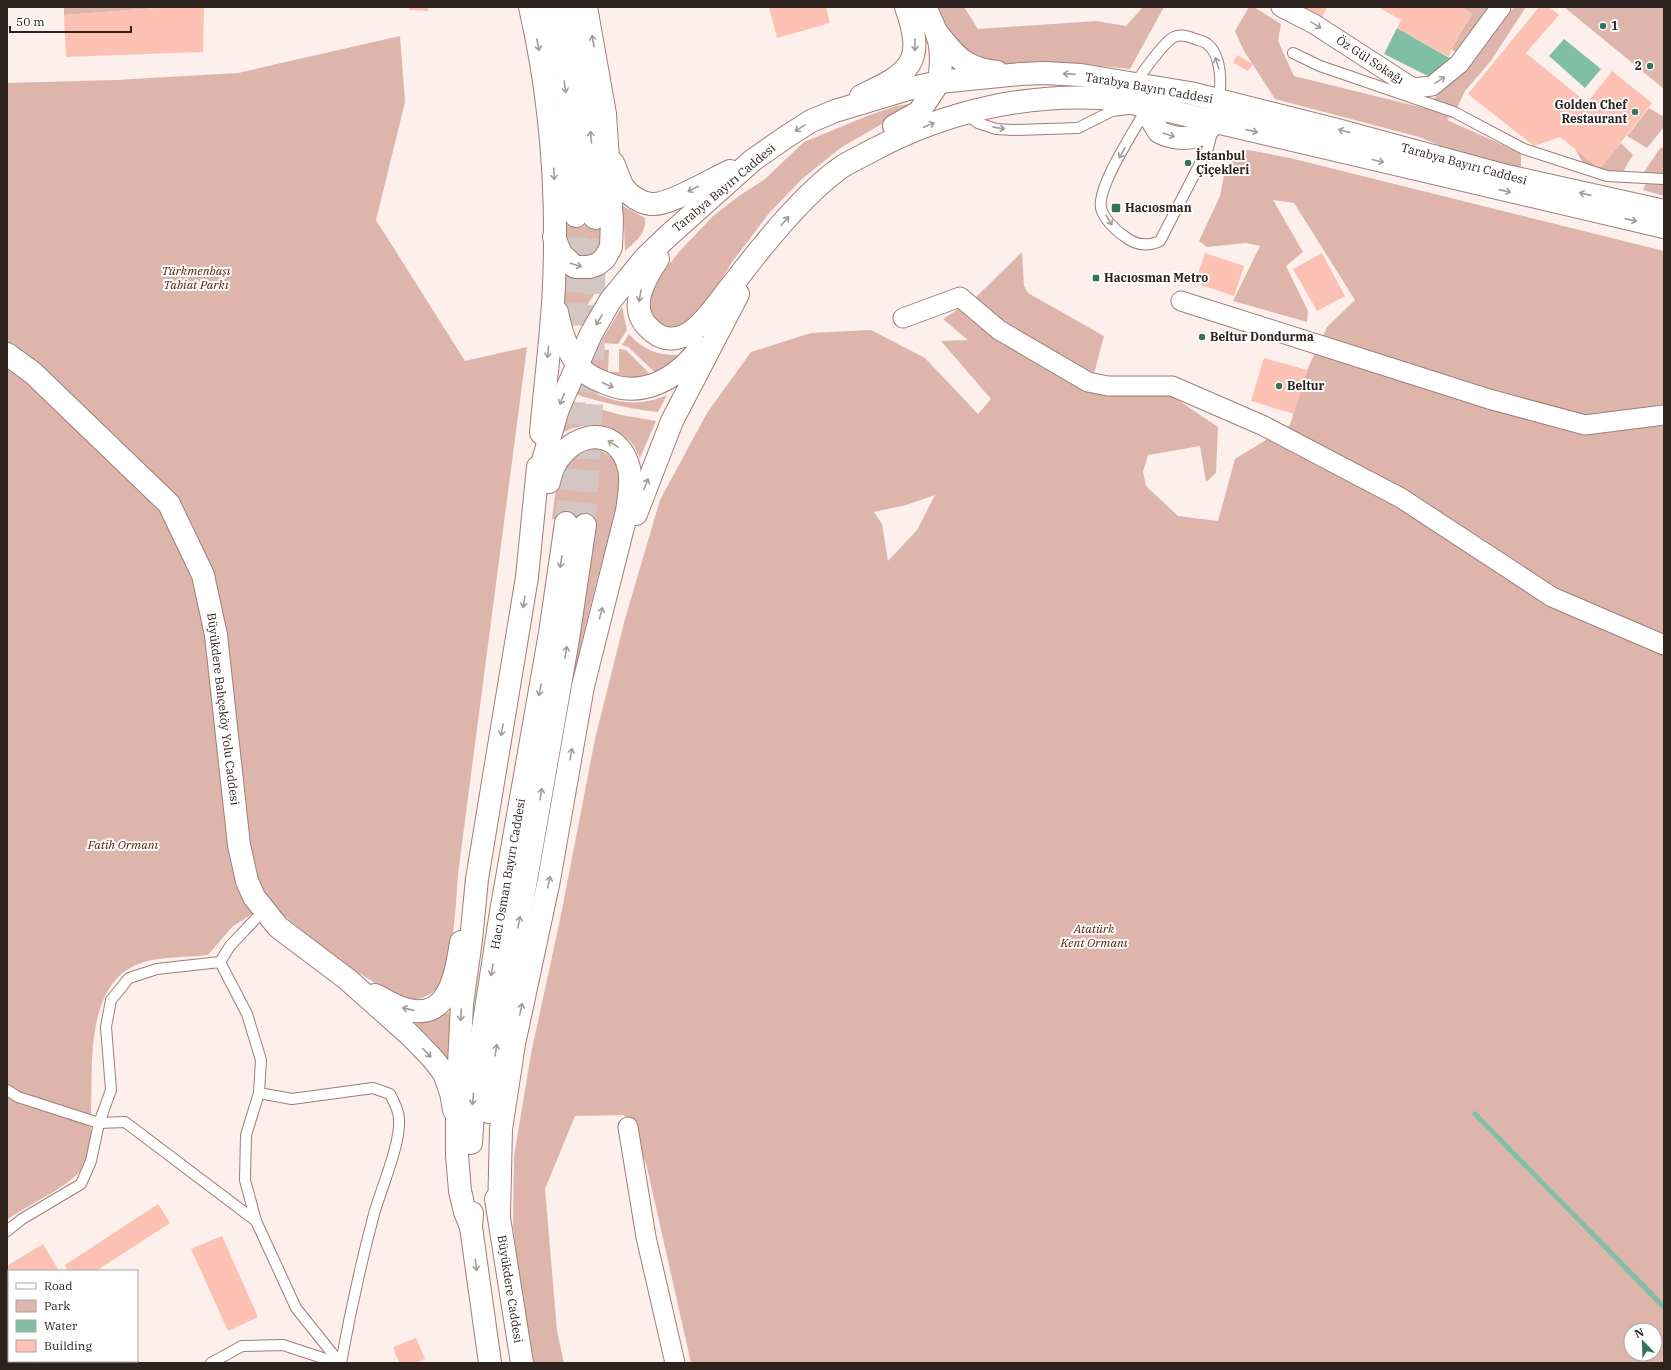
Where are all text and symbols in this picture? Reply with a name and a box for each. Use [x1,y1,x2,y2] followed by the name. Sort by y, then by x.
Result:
[10,8,131,34] scale bar
[16,14,45,29] text: 50 m
[1611,18,1618,33] place label: 1
[1598,21,1608,31] marker: 1
[1310,22,1322,30] one-way arrow
[1334,32,1407,87] street label: Öz Gül Sokağı
[589,35,597,48] one-way arrow
[534,38,542,51] one-way arrow
[911,38,919,51] one-way arrow
[1213,56,1220,69] one-way arrow
[1635,58,1642,73] place label: 2
[1645,61,1655,71] marker: 2
[1084,69,1215,106] street label: Tarabya Bayırı Caddesi
[1063,71,1076,78] one-way arrow
[1434,76,1445,85] one-way arrow
[561,80,569,93] one-way arrow
[1554,97,1628,126] place label: Golden Chef Restaurant
[1630,107,1640,117] marker: Golden Chef Restaurant
[922,121,934,128] one-way arrow
[795,124,806,132] one-way arrow
[992,124,1005,132] one-way arrow
[1245,127,1258,135] one-way arrow
[1338,127,1351,135] one-way arrow
[587,131,594,144] one-way arrow
[1162,132,1174,140] one-way arrow
[1400,139,1529,188] street label: Tarabya Bayırı Caddesi
[669,140,778,235] street label: Tarabya Bayırı Caddesi
[1117,147,1125,159] one-way arrow
[1196,148,1249,177] place label: İstanbul Çiçekleri
[1371,157,1384,165] one-way arrow
[1183,158,1193,168] marker: İstanbul Çiçekleri
[550,167,557,180] one-way arrow
[687,186,699,193] one-way arrow
[1498,188,1511,195] one-way arrow
[1579,189,1592,197] one-way arrow
[1125,200,1192,215] place label: Hacıosman
[1110,202,1122,214] marker: Hacıosman
[1105,214,1113,226] one-way arrow
[781,216,790,226] one-way arrow
[1624,217,1637,225] one-way arrow
[570,262,582,269] one-way arrow
[162,263,231,292] park label: Türkmenbaşı Tabiat Parkı
[1104,270,1208,285] place label: Hacıosman Metro
[1091,273,1101,283] marker: Hacıosman Metro
[636,289,644,302] one-way arrow
[595,314,603,325] one-way arrow
[1210,329,1314,344] place label: Beltur Dondurma
[1197,332,1207,342] marker: Beltur Dondurma
[545,345,552,358] one-way arrow
[1287,378,1324,393] place label: Beltur
[602,381,614,389] one-way arrow
[1274,381,1284,391] marker: Beltur
[557,392,565,404] one-way arrow
[607,440,618,448] one-way arrow
[643,479,651,491] one-way arrow
[557,555,565,568] one-way arrow
[519,595,527,608] one-way arrow
[598,607,606,620] one-way arrow
[204,612,243,806] street label: Büyükdere Bahçeköy Yolu Caddesi
[562,646,570,659] one-way arrow
[536,683,544,696] one-way arrow
[498,723,506,736] one-way arrow
[567,748,575,761] one-way arrow
[537,788,545,801] one-way arrow
[487,797,528,951] street label: Hacı Osman Bayırı Caddesi
[87,837,159,852] park label: Fatih Ormanı
[545,876,553,889] one-way arrow
[515,916,523,929] one-way arrow
[1060,921,1128,950] park label: Atatürk Kent Ormanı
[488,963,496,976] one-way arrow
[518,1003,526,1016] one-way arrow
[402,1005,415,1013] one-way arrow
[457,1008,465,1021] one-way arrow
[492,1044,500,1057] one-way arrow
[422,1048,432,1058] one-way arrow
[470,1092,477,1105] one-way arrow
[495,1234,526,1344] street label: Büyükdere Caddesi
[472,1258,480,1271] one-way arrow
[8,1270,138,1362] legend
[44,1278,73,1293] text: Road
[44,1298,70,1313] text: Park
[44,1318,78,1333] text: Water
[1623,1322,1663,1362] north arrow
[1632,1325,1646,1341] text: N
[44,1338,92,1353] text: Building

